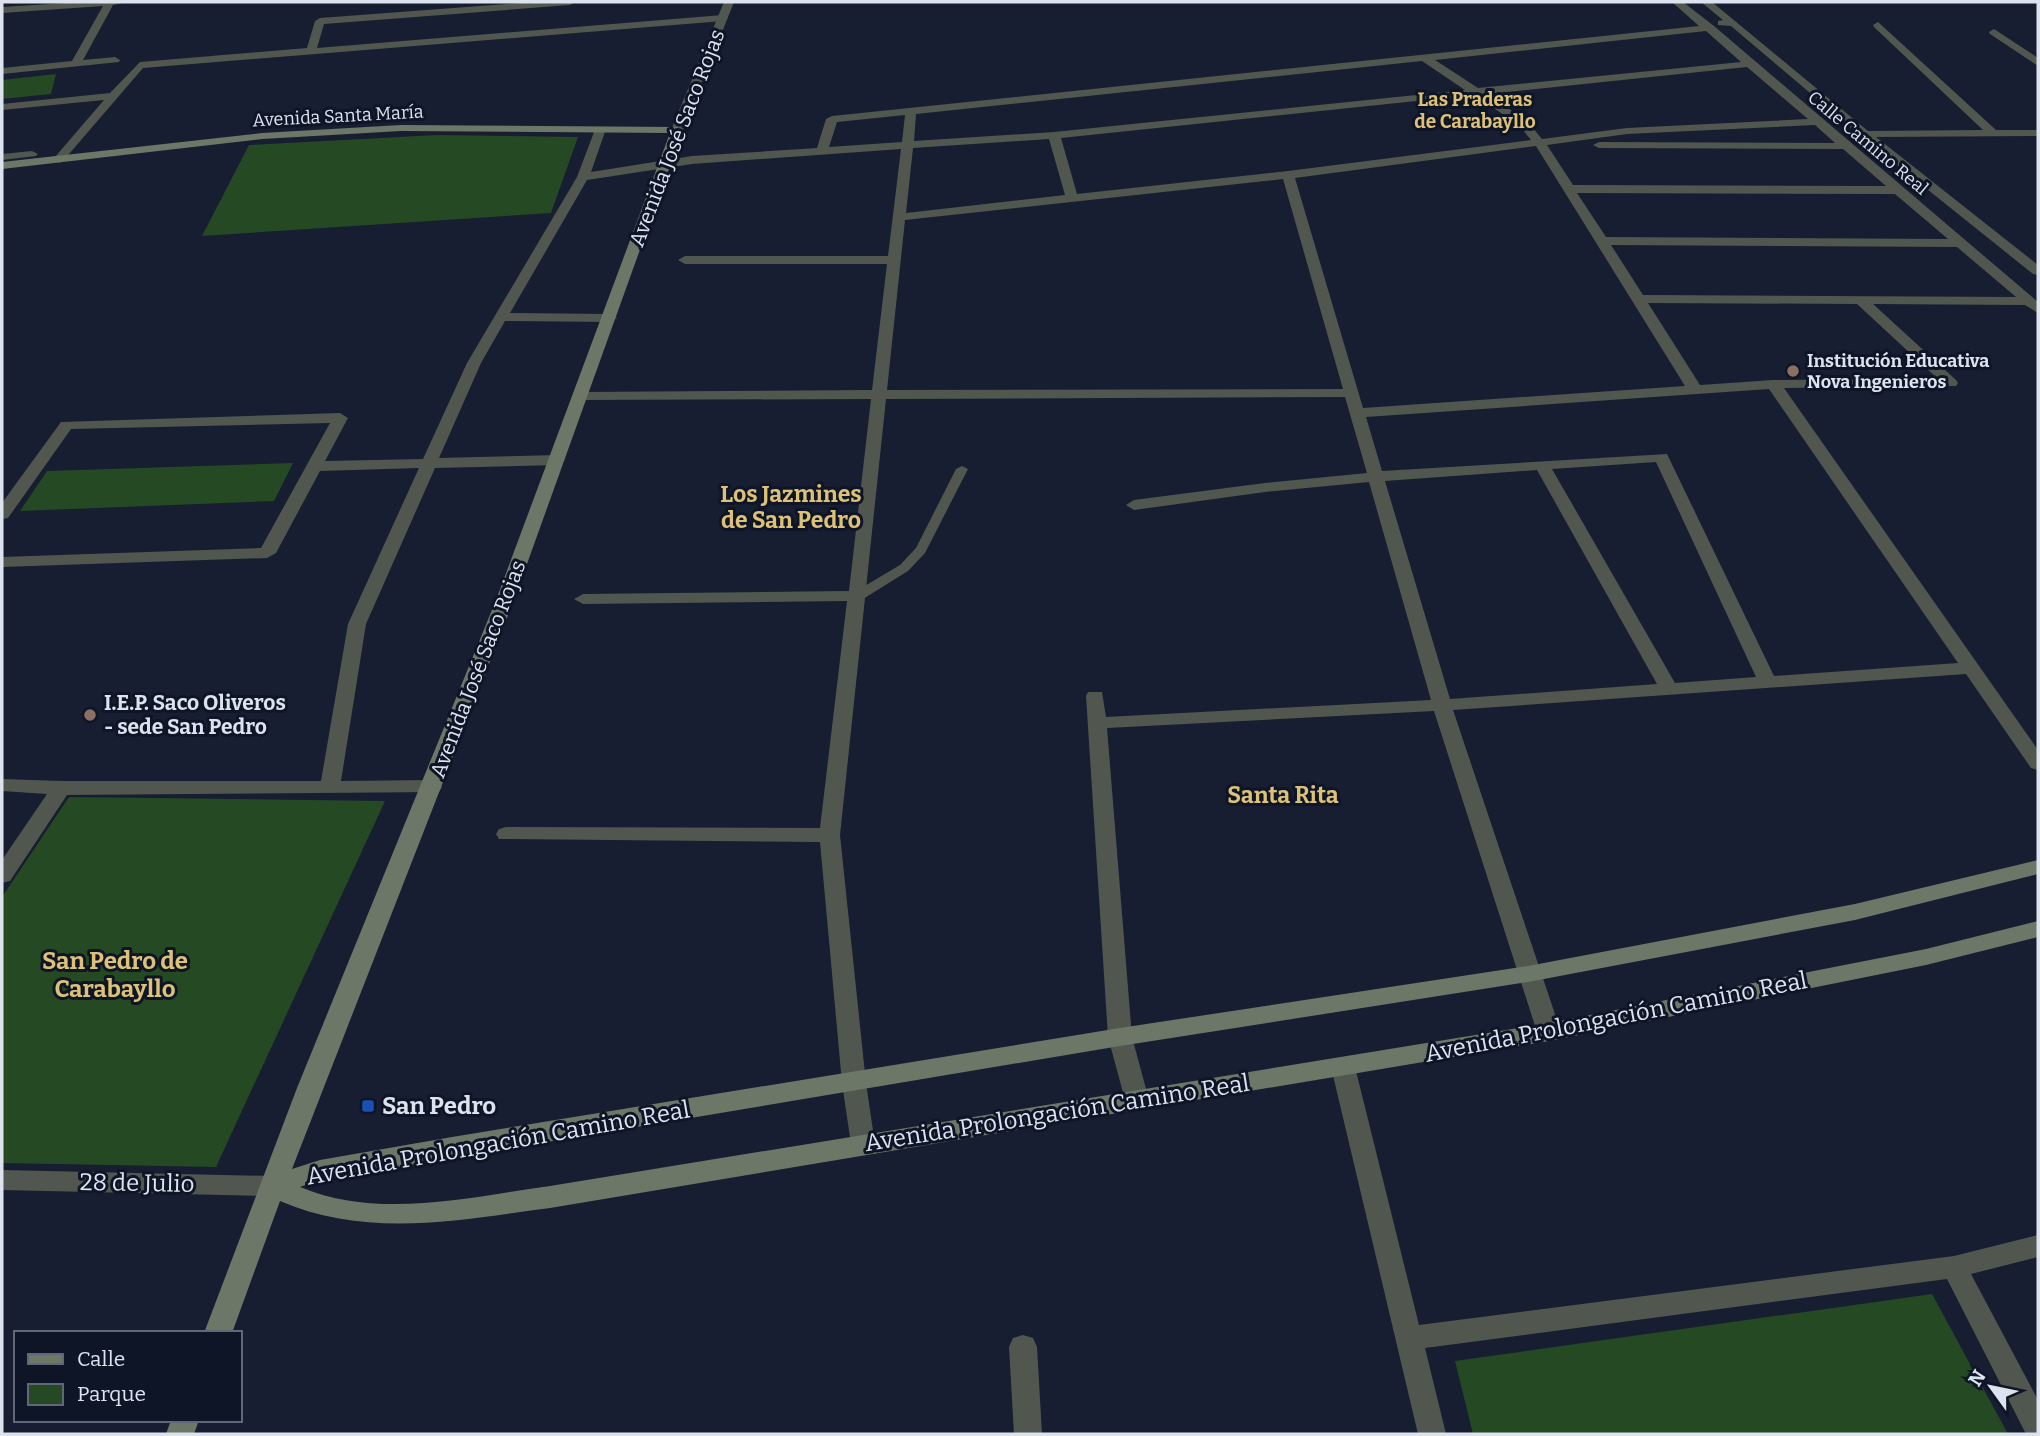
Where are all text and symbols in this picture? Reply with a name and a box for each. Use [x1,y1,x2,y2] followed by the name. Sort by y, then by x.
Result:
[624,26,730,250] street label: Avenida José Saco Rojas
[1803,86,1933,200] street label: Calle Camino Real
[1414,88,1536,133] district label: Las Praderas de Carabayllo
[252,101,424,131] street label: Avenida Santa María
[1807,350,1989,393] place label: Institución Educativa Nova Ingenieros
[1785,363,1801,379] marker: Institución Educativa Nova Ingenieros
[720,480,862,534] district label: Los Jazmines de San Pedro
[425,557,531,781] street label: Avenida José Saco Rojas
[104,690,286,740] place label: I.E.P. Saco Oliveros - sede San Pedro
[82,707,98,723] marker: I.E.P. Saco Oliveros - sede San Pedro
[1227,781,1339,809] district label: Santa Rita
[42,947,188,1003] district label: San Pedro de Carabayllo
[1423,966,1810,1068] street label: Avenida Prolongación Camino Real
[863,1069,1251,1157] street label: Avenida Prolongación Camino Real
[382,1092,496,1120] place label: San Pedro
[304,1095,692,1191] street label: Avenida Prolongación Camino Real
[360,1098,376,1114] marker: San Pedro
[79,1168,195,1198] street label: 28 de Julio
[14,1331,242,1422] legend
[77,1346,125,1372] text: Calle
[1956,1352,2026,1422] north arrow
[1964,1365,1991,1390] text: N
[77,1381,146,1407] text: Parque

